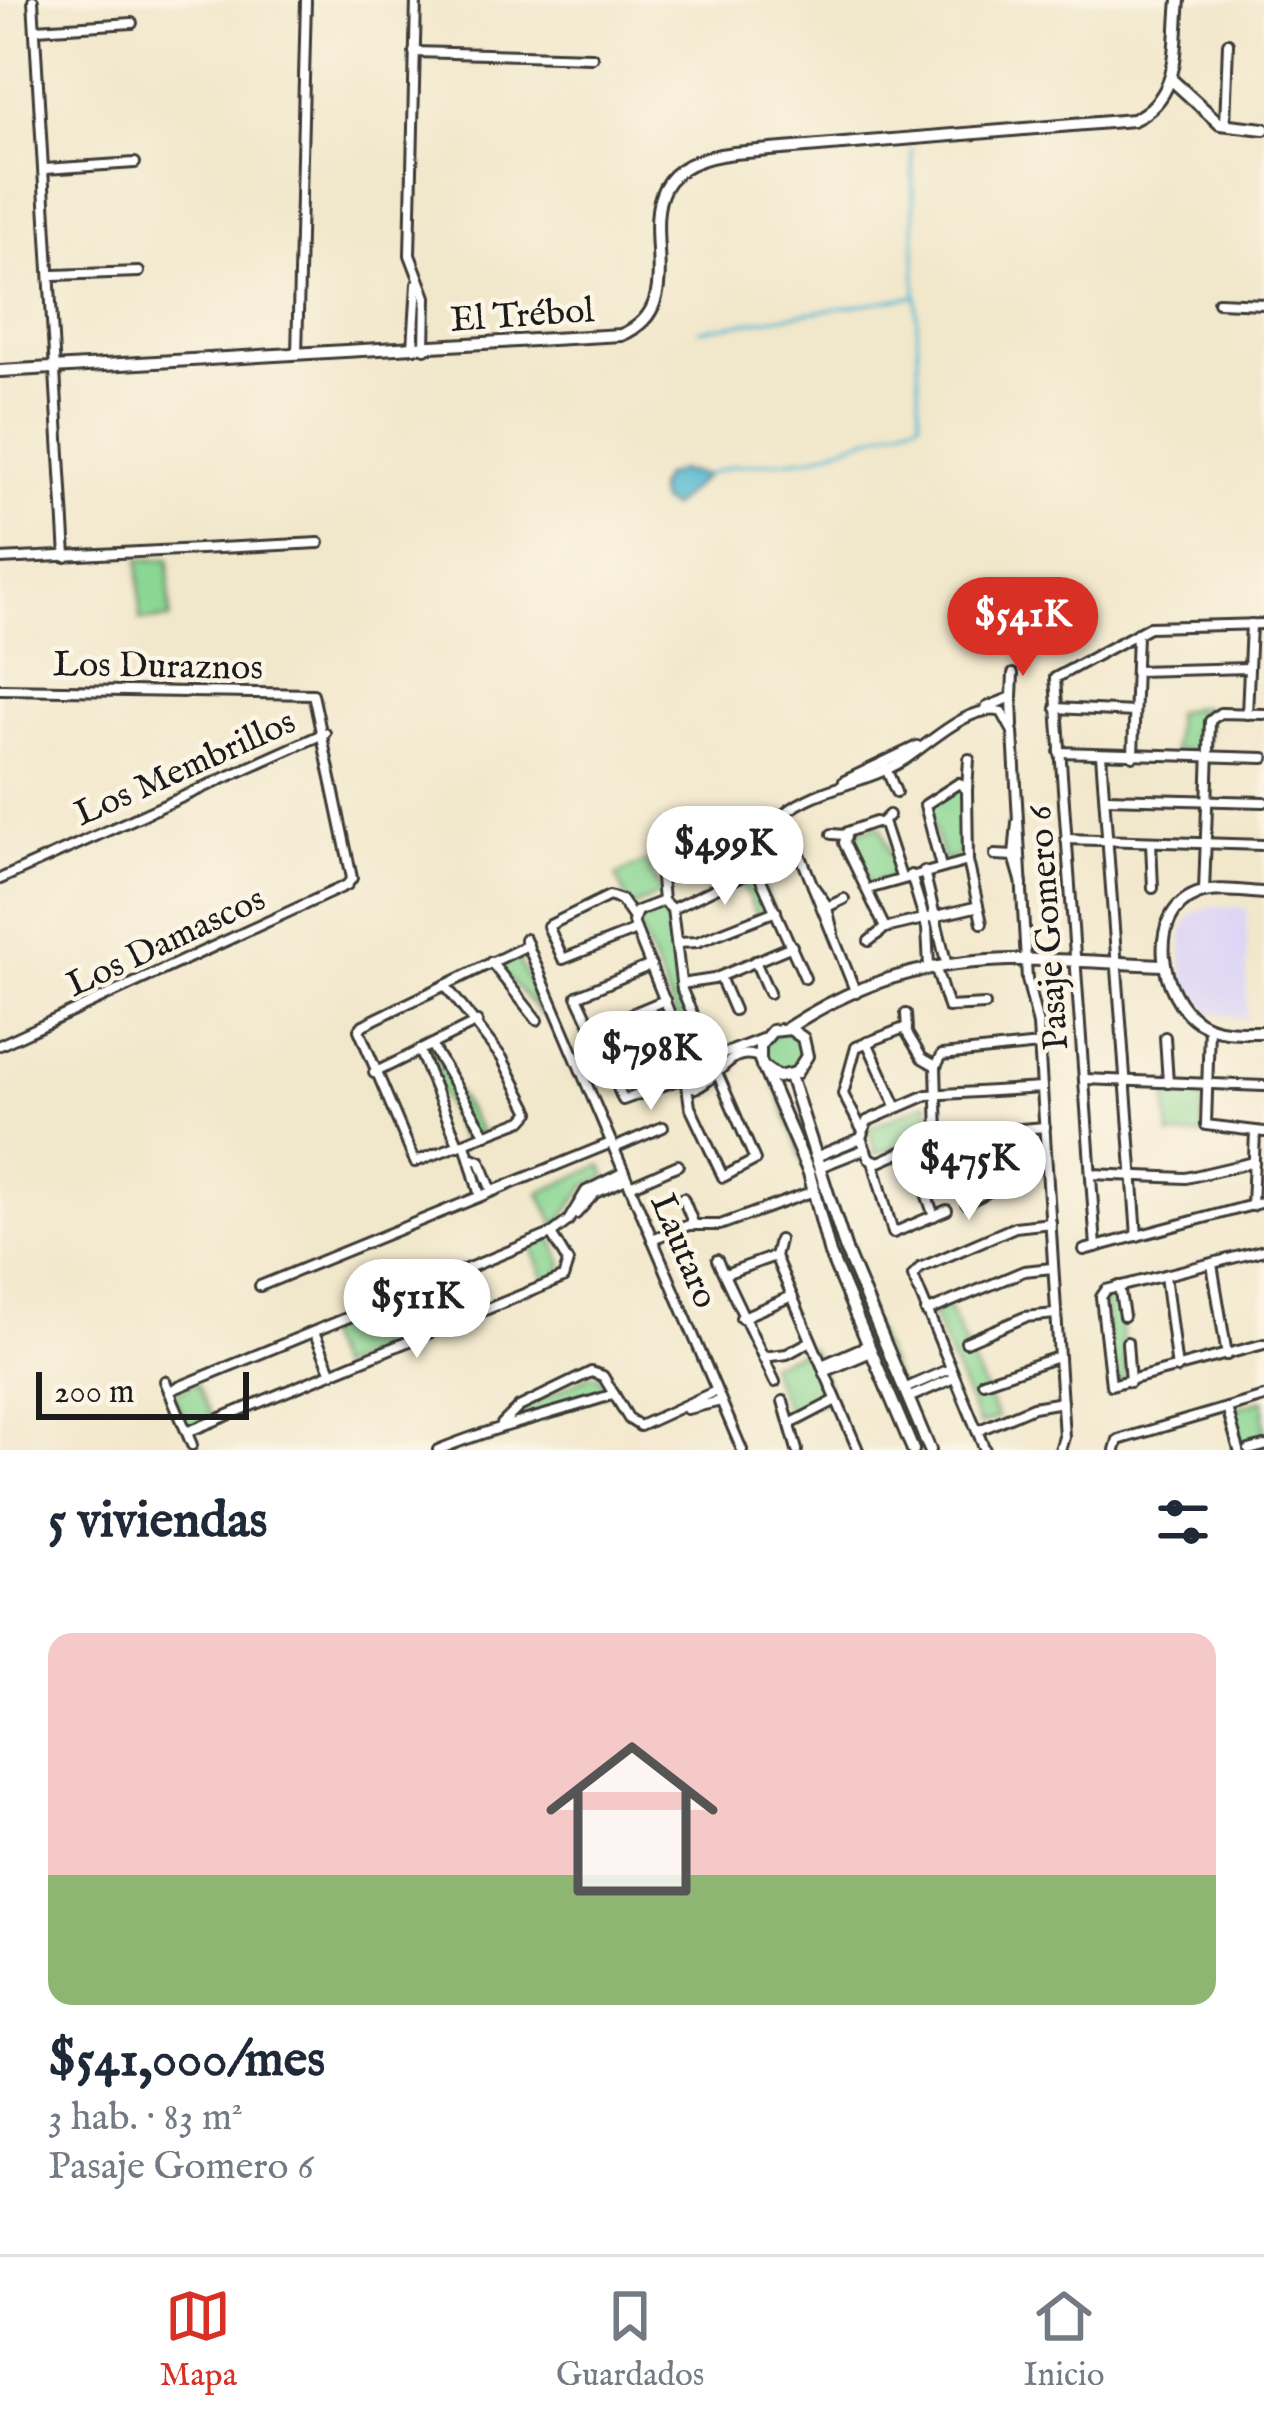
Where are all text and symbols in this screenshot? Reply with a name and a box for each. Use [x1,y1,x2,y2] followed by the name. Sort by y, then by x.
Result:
[449,288,596,344] street label: El Trébol
[939,577,1107,679] pin: $541K
[974,591,1072,640] text: $541K
[52,642,263,692] street label: Los Duraznos
[68,699,303,838] street label: Los Membrillos
[1017,803,1080,1052] street label: Pasaje Gomero 6
[641,806,809,908] pin: $499K
[674,820,776,869] text: $499K
[60,877,273,1009] street label: Los Damascos
[567,1011,735,1113] pin: $798K
[601,1025,701,1074] text: $798K
[885,1121,1053,1223] pin: $475K
[919,1135,1019,1184] text: $475K
[639,1187,728,1316] street label: Lautaro
[333,1259,501,1361] pin: $511K
[371,1273,464,1322] text: $511K
[36,1366,249,1419] scale bar
[54,1372,135,1414] text: 200 m
[1150,1489,1216,1555] icon: filters
[48,1490,267,1555] text: 5 viviendas
[524,1711,740,1927] icon: home
[48,2029,325,2094] text: $541,000/mes
[48,2094,243,2143] text: 3 hab. · 83 m²
[48,2143,314,2192] text: Pasaje Gomero 6
[159,2283,237,2397] tab: Mapa
[556,2283,704,2397] tab: Guardados
[1023,2283,1105,2397] tab: Inicio

